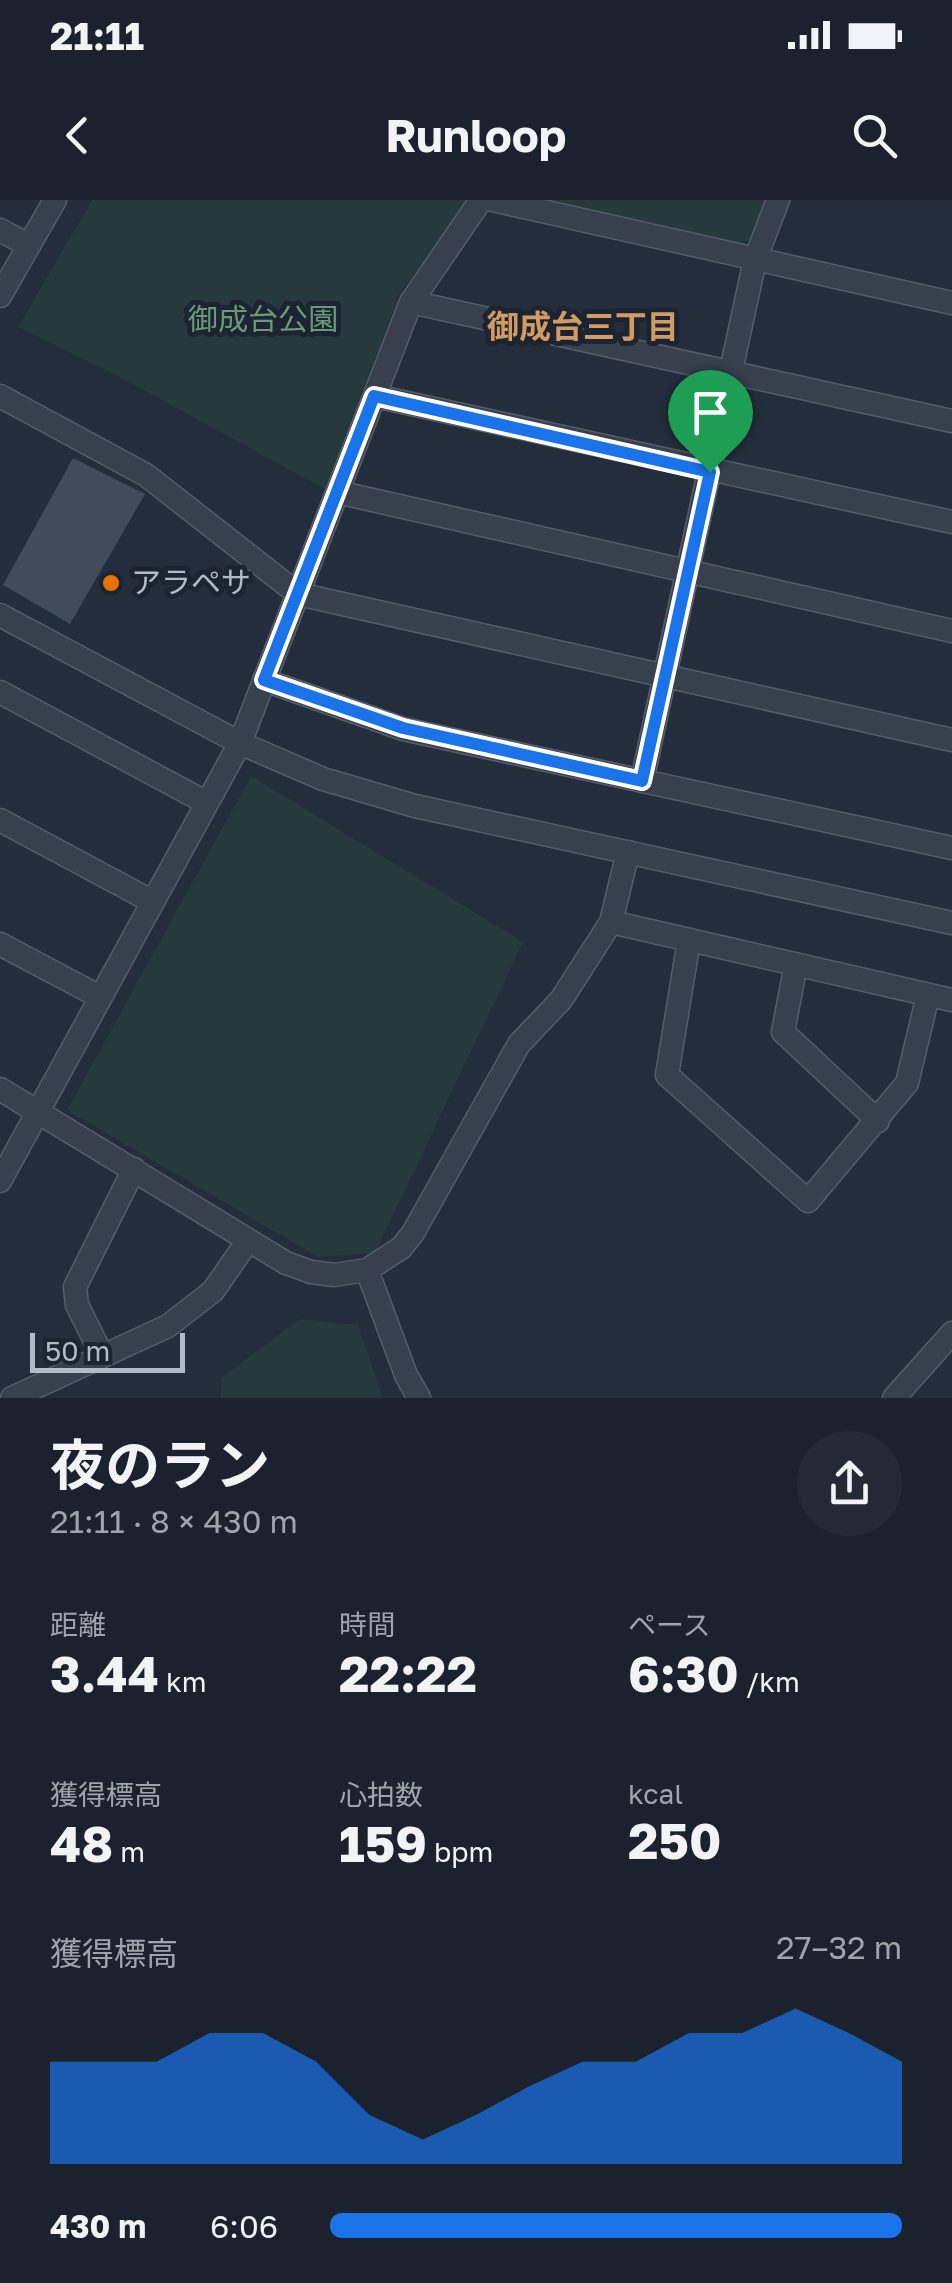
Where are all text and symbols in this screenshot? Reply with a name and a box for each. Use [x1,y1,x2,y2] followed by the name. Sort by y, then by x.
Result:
[50,13,144,58] text: 21:11
[50,108,105,163] icon: back
[385,108,567,162] text: Runloop
[847,108,902,163] icon: search
[188,301,338,337] park label: 御成台公園
[487,307,679,345] district label: 御成台三丁目
[668,370,753,473] pin
[683,385,738,440] icon: arrive
[131,564,251,600] place label: アラペサ
[100,572,122,594] marker: アラペサ
[30,1328,185,1372] scale bar
[45,1334,110,1367] text: 50 m
[50,1431,270,1497] text: 夜のラン
[797,1431,902,1536] button: share
[50,1502,298,1540] text: 21:11 · 8 × 430 m
[50,1608,106,1641] text: 距離
[339,1608,395,1641] text: 時間
[628,1608,711,1641] text: ペース
[50,1643,159,1703] text: 3.44
[339,1643,477,1703] text: 22:22
[628,1643,739,1703] text: 6:30
[159,1665,207,1698] text: km
[739,1665,800,1698] text: /km
[628,1777,683,1810] text: kcal
[50,1778,162,1811] text: 獲得標高
[339,1778,423,1811] text: 心拍数
[628,1810,722,1870] text: 250
[50,1813,113,1873] text: 48
[339,1813,427,1873] text: 159
[113,1835,145,1868] text: m
[427,1835,493,1868] text: bpm
[776,1928,902,1966] text: 27–32 m
[50,1934,178,1972] text: 獲得標高
[50,2207,146,2245] text: 430 m
[210,2207,278,2245] text: 6:06

